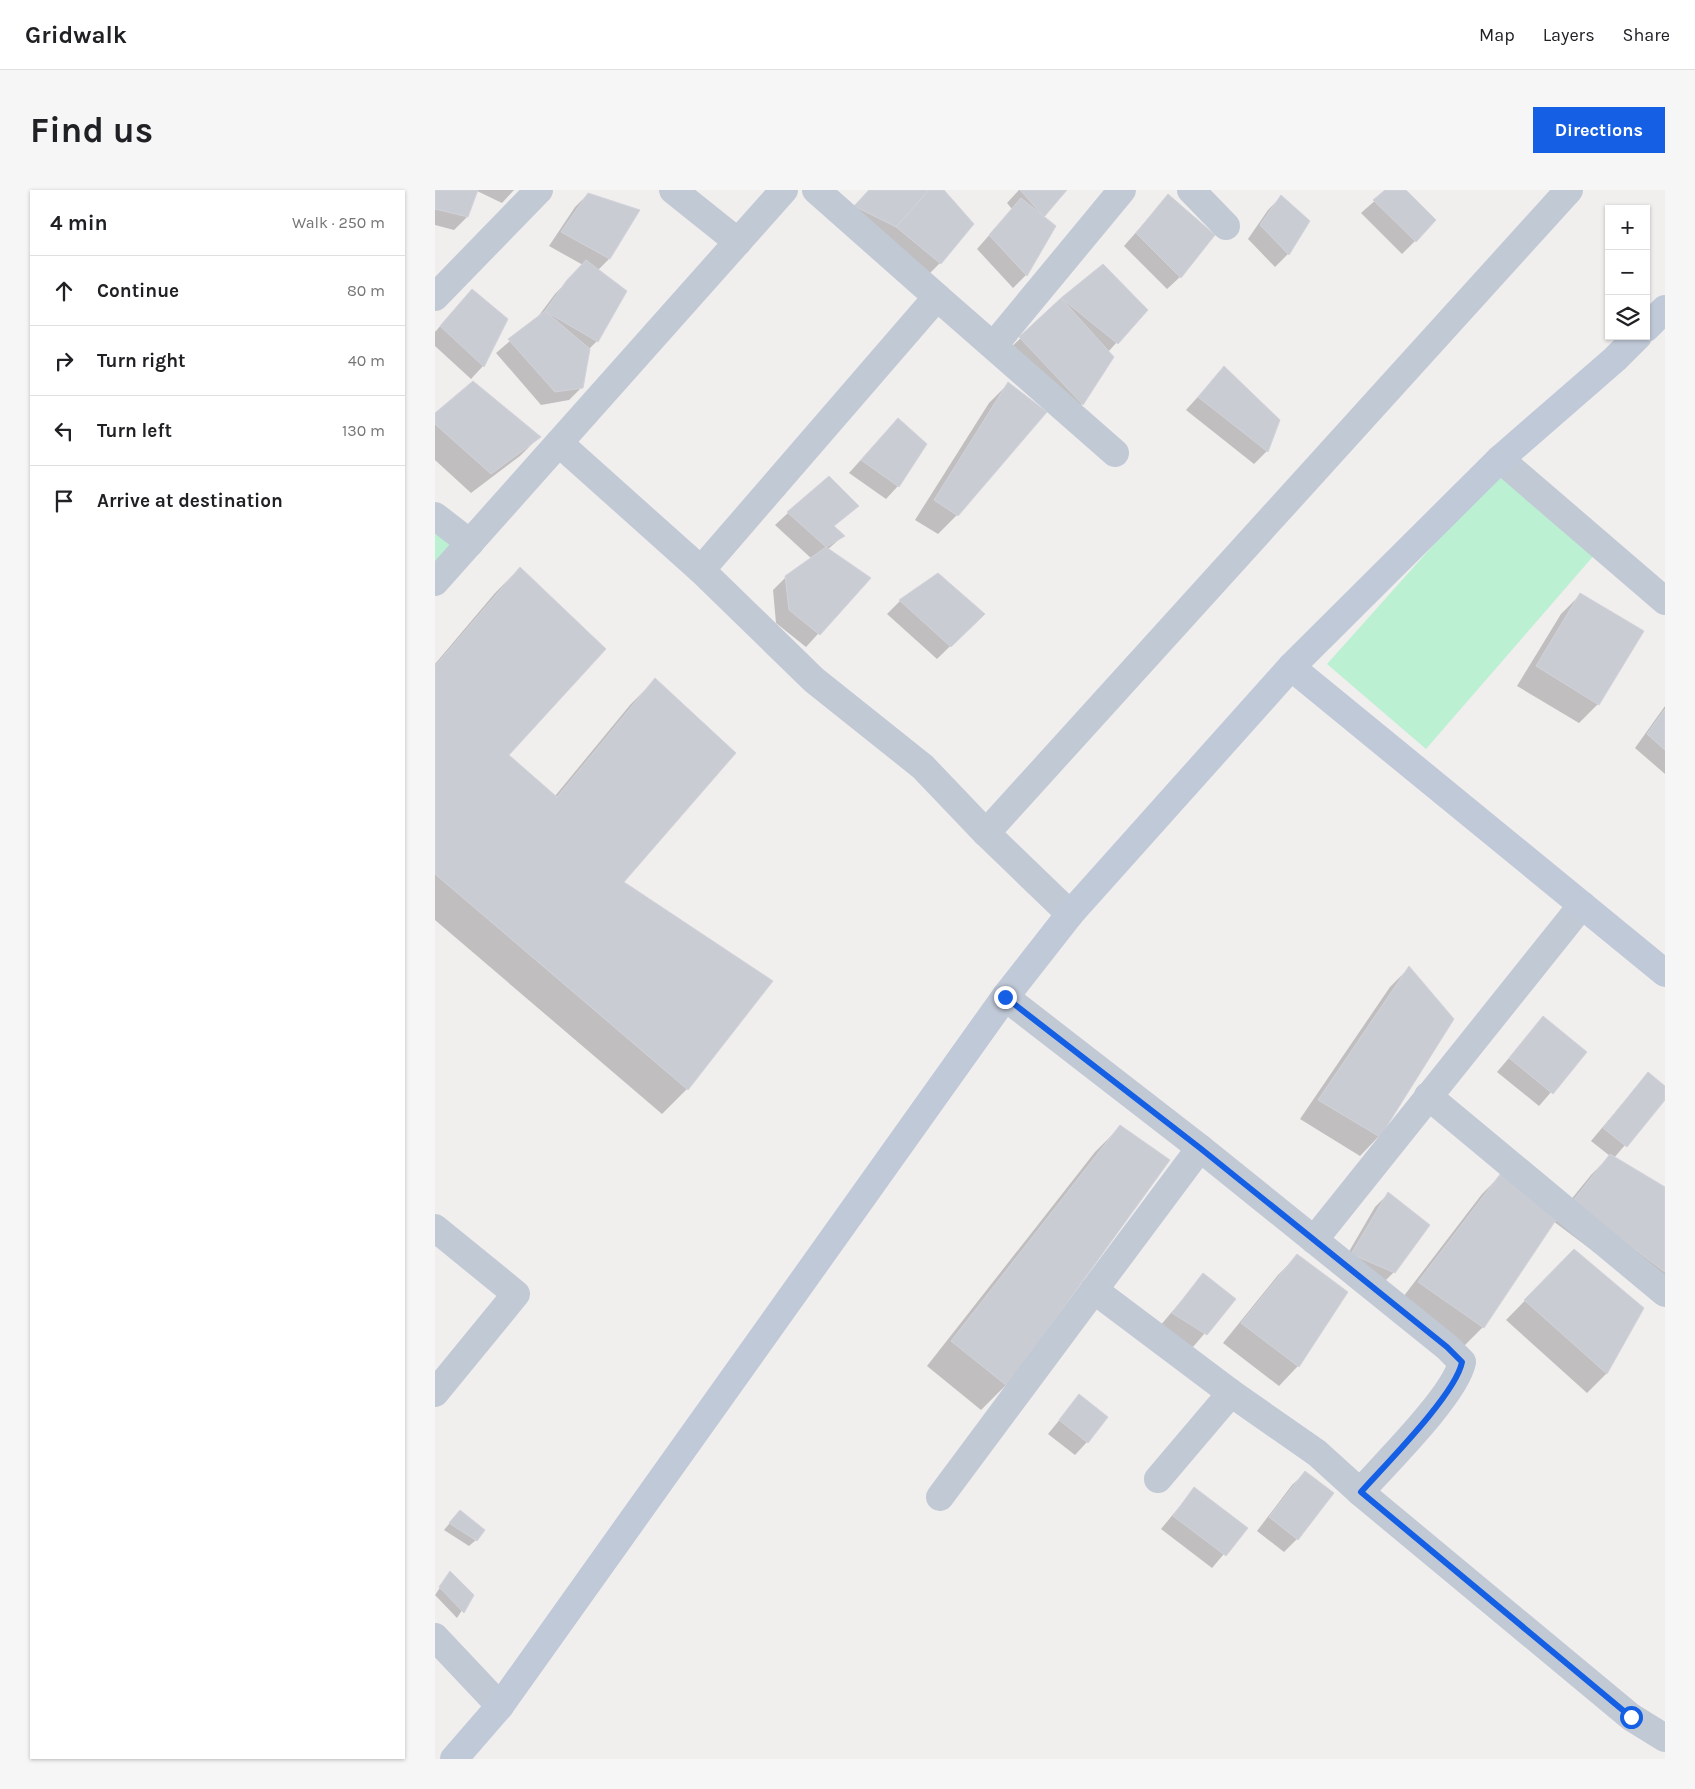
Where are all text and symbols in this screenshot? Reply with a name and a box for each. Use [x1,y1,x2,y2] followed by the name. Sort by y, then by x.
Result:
[25,21,127,49] text: Gridwalk
[1479,24,1515,46] text: Map
[1543,24,1595,46] text: Layers
[1623,24,1670,46] text: Share
[1533,107,1665,153] button: Directions
[30,110,153,151] text: Find us
[1605,205,1650,340] map controls
[1605,205,1650,250] button: +
[50,211,108,235] text: 4 min
[292,213,385,232] text: Walk · 250 m
[1605,250,1650,295] button: −
[50,277,78,305] icon: ahead
[97,280,179,302] text: Continue
[347,281,385,300] text: 80 m
[1605,295,1650,340] button: layers
[50,347,78,375] icon: right
[97,350,186,372] text: Turn right
[348,351,385,370] text: 40 m
[50,417,78,445] icon: left
[97,420,172,442] text: Turn left
[342,421,385,440] text: 130 m
[50,487,78,515] icon: arrive
[97,490,283,512] text: Arrive at destination
[994,986,1017,1009] route end
[1620,1706,1643,1729] route start

